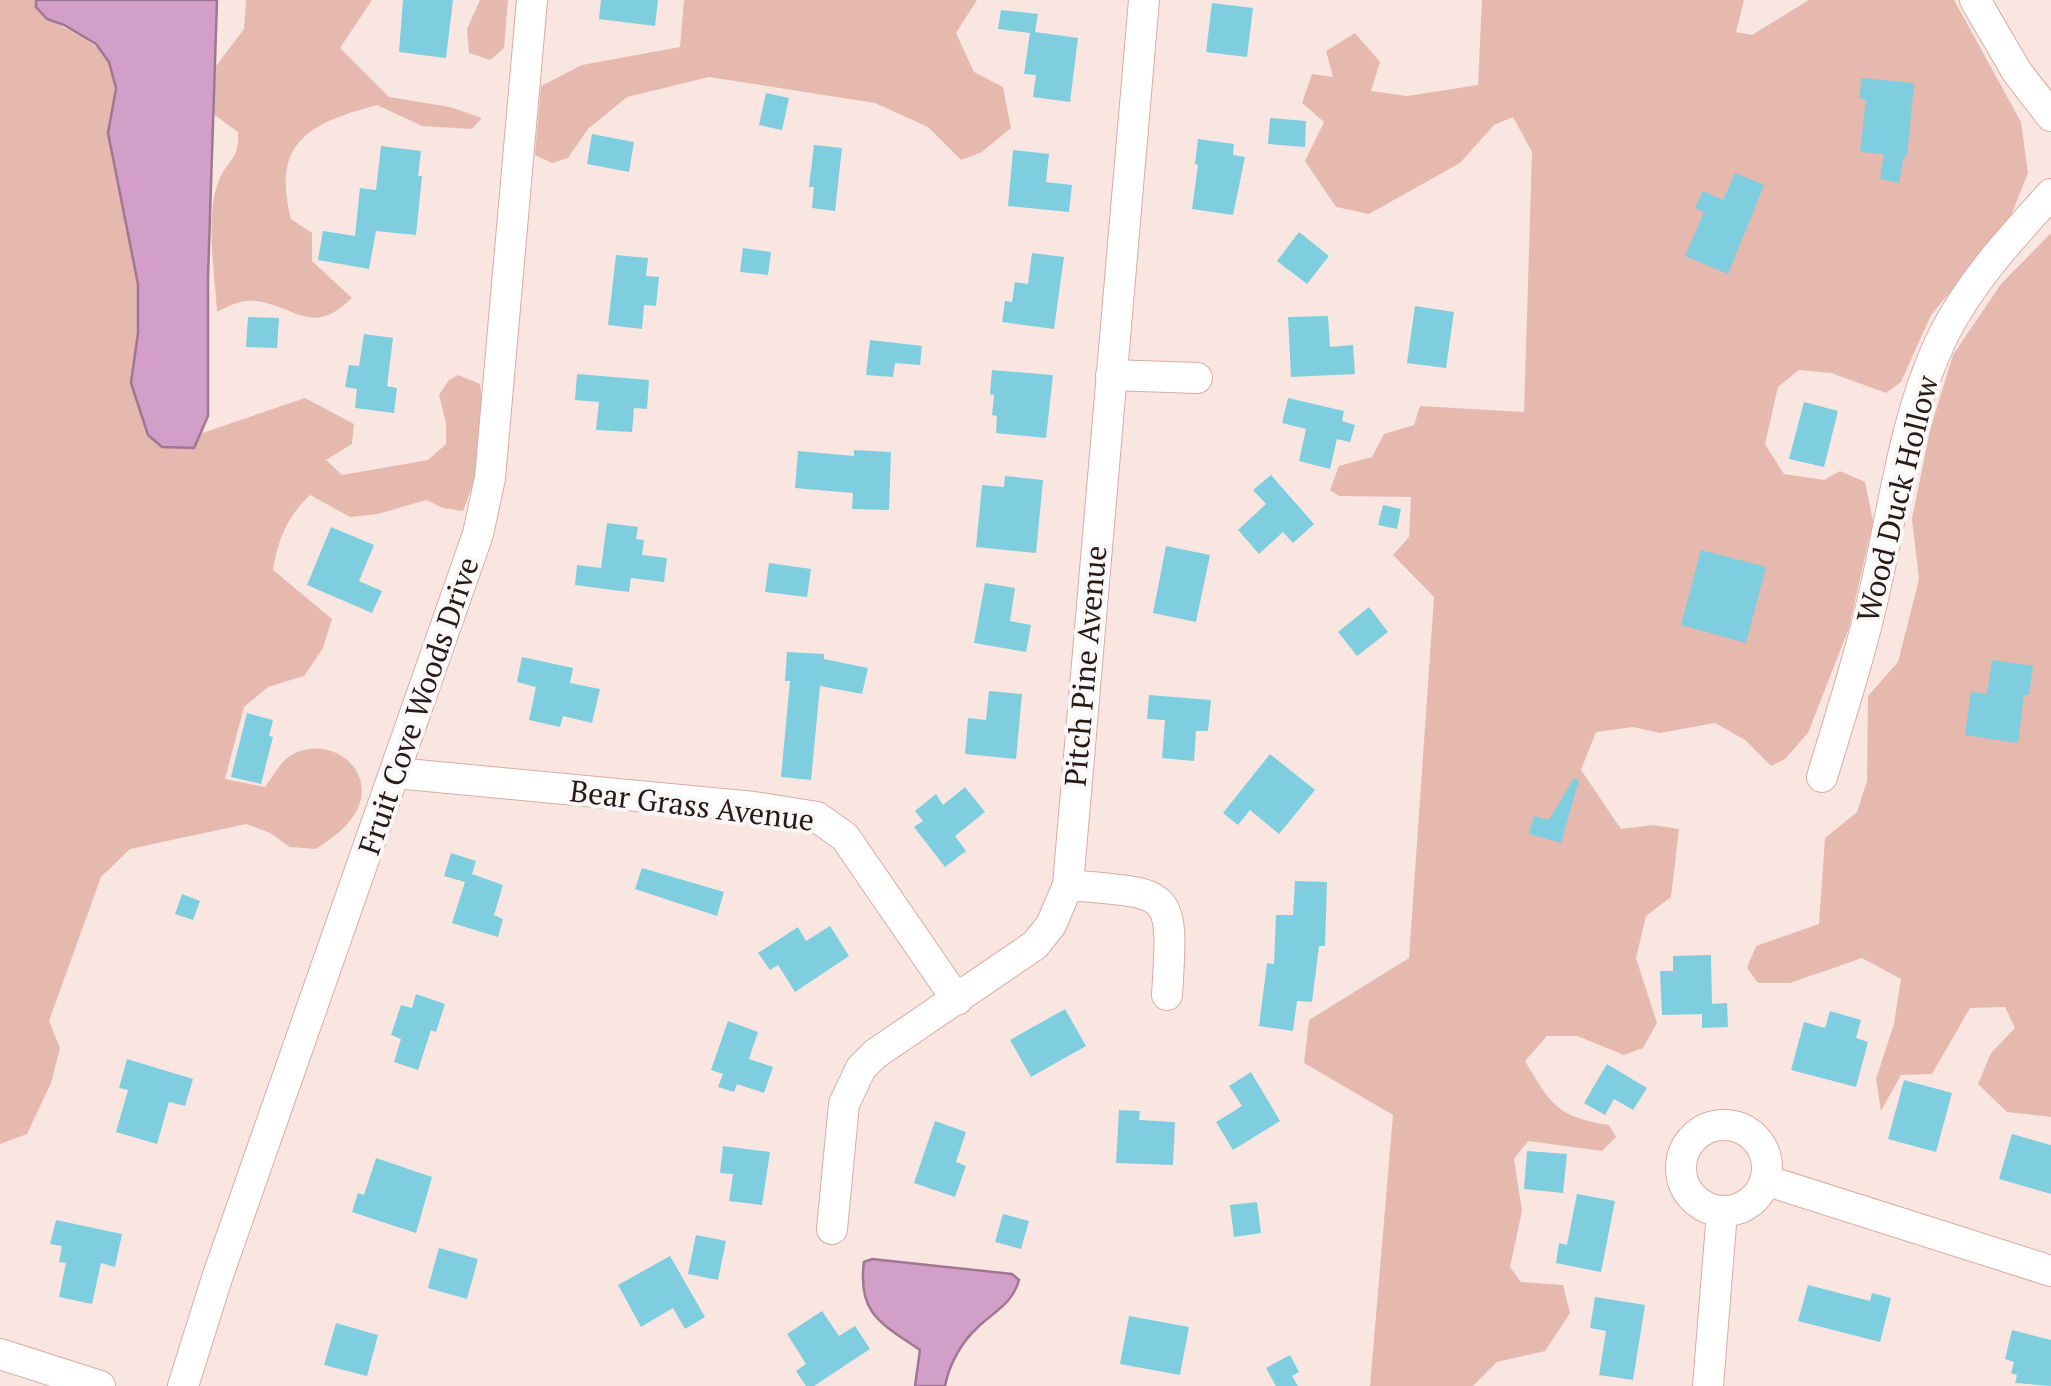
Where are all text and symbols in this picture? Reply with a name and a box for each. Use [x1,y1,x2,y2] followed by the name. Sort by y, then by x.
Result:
[1847,370,1947,626] street label: Wood Duck Hollow
[1055,544,1115,788] street label: Pitch Pine Avenue
[348,552,488,860] street label: Fruit Cove Woods Drive
[568,770,817,840] street label: Bear Grass Avenue

